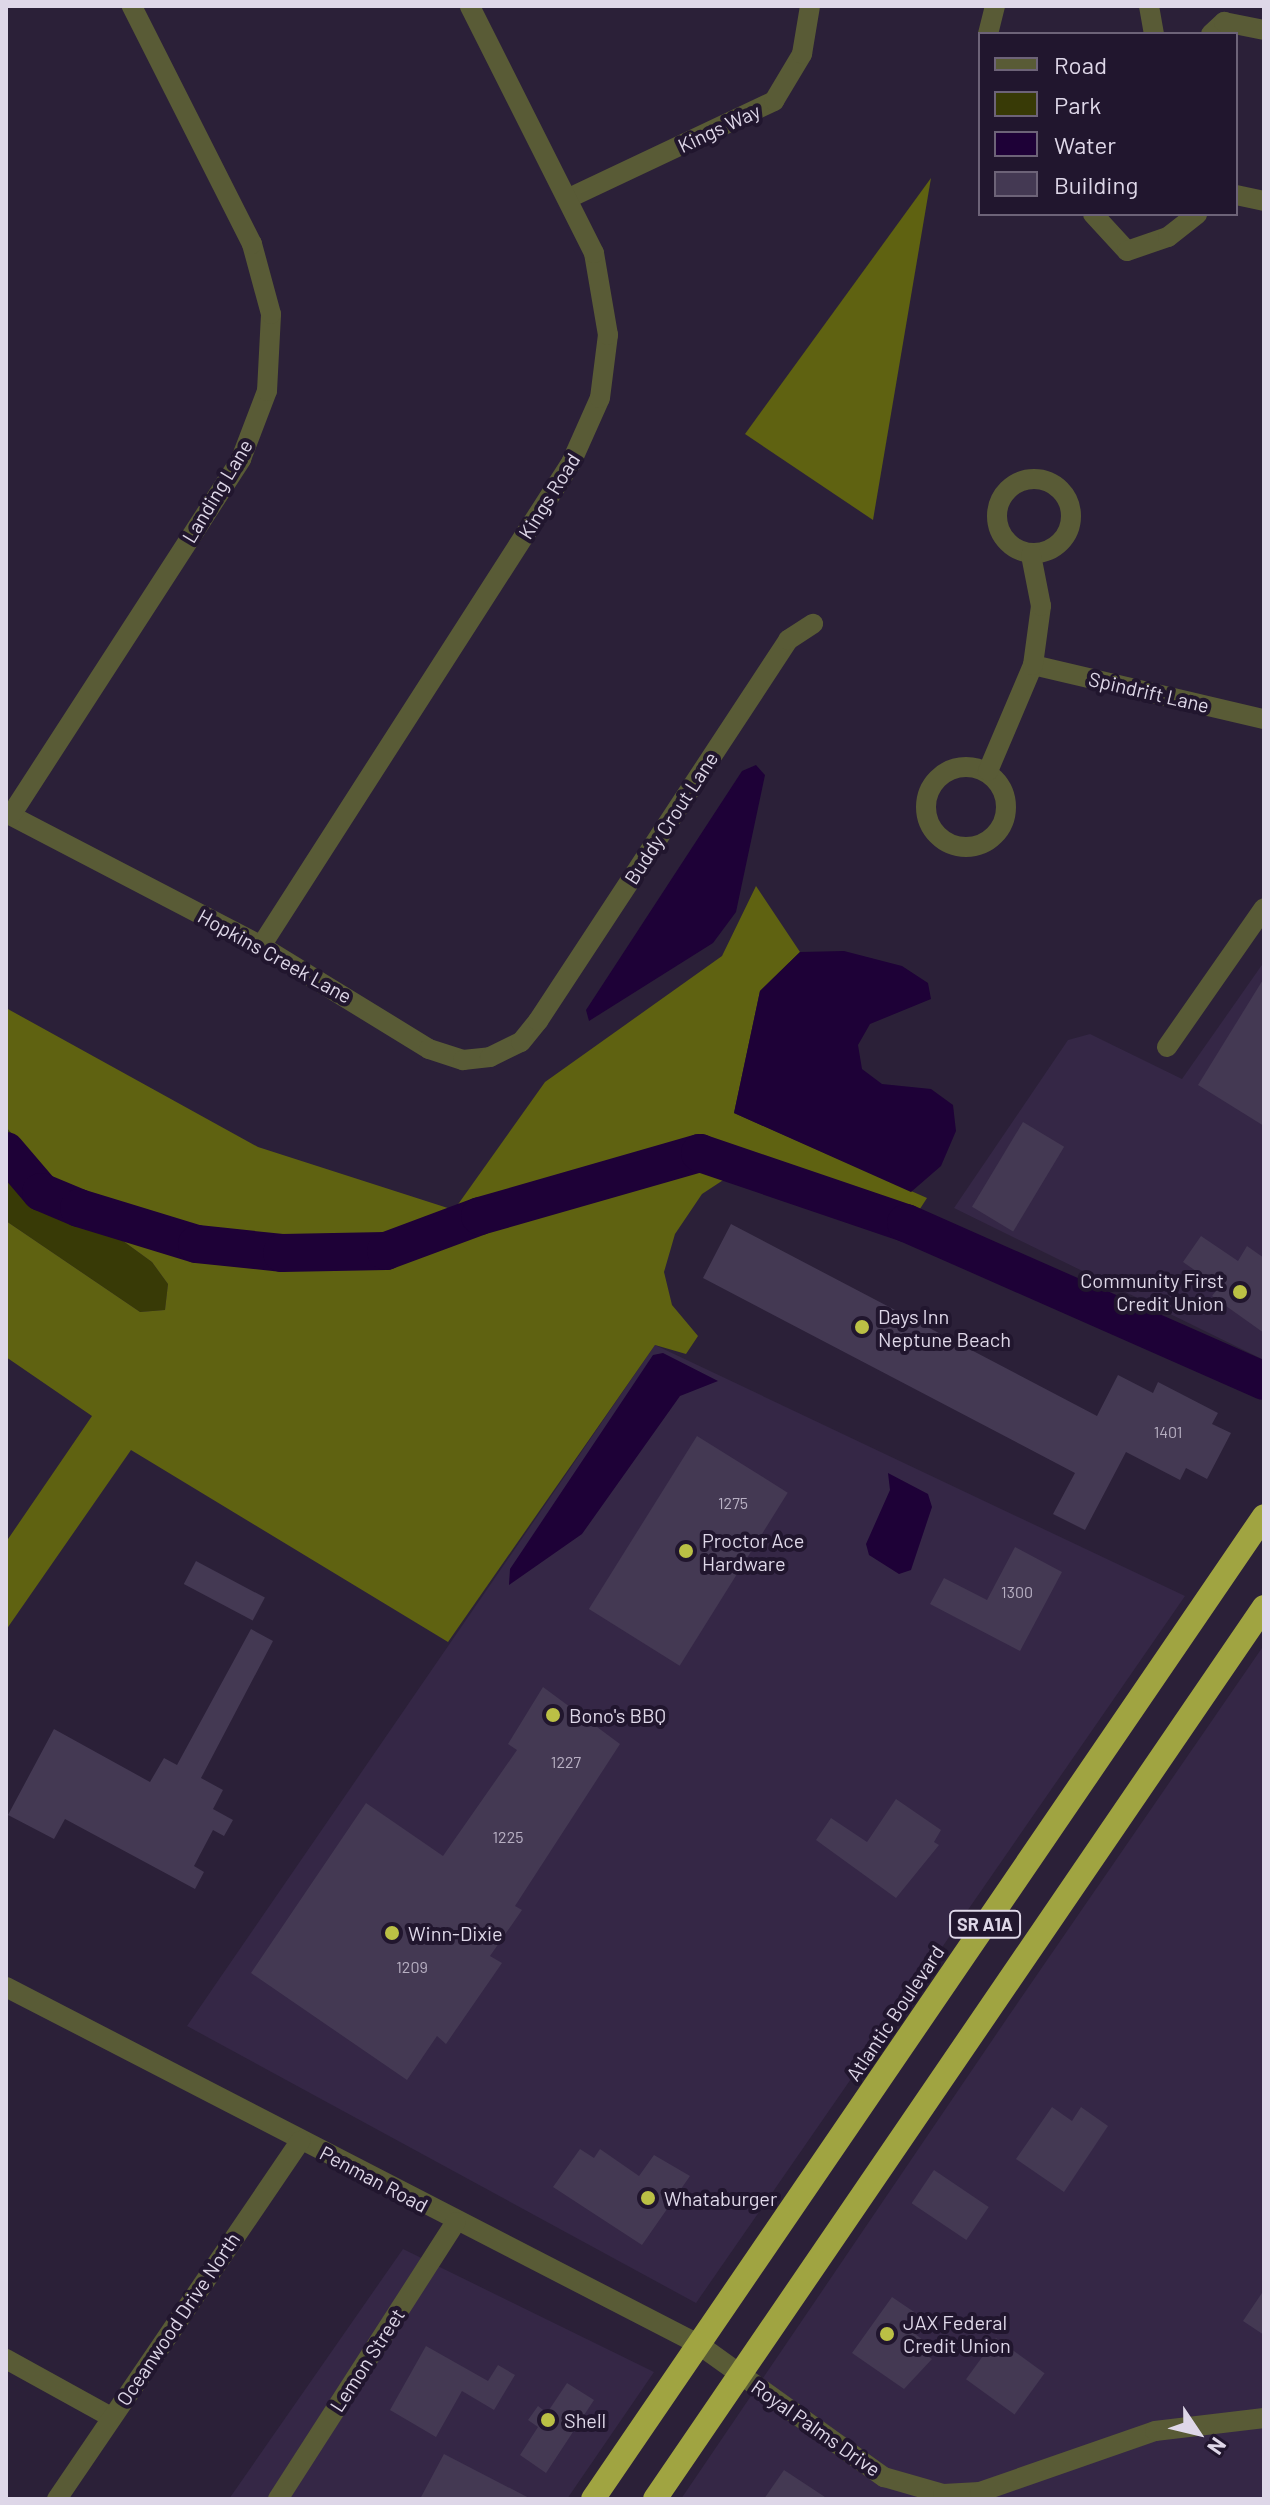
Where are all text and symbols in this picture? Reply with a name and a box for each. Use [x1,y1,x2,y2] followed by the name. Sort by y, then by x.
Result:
[978,32,1238,216] legend
[1054,50,1107,79] text: Road
[1054,90,1101,119] text: Park
[674,98,764,158] street label: Kings Way
[1054,130,1116,159] text: Water
[1054,170,1138,199] text: Building
[177,435,257,547] street label: Landing Lane
[513,449,585,543] street label: Kings Road
[1086,666,1212,718] street label: Spindrift Lane
[619,747,723,889] street label: Buddy Crout Lane
[194,904,356,1008] street label: Hopkins Creek Lane
[1080,1268,1224,1315] place label: Community First Credit Union
[1231,1283,1249,1301] marker: Community First Credit Union
[878,1304,1011,1351] place label: Days Inn Neptune Beach
[853,1318,871,1336] marker: Days Inn Neptune Beach
[1154,1422,1182,1442] house number: 1401
[718,1493,748,1513] house number: 1275
[702,1528,804,1575] place label: Proctor Ace Hardware
[677,1542,695,1560] marker: Proctor Ace Hardware
[1001,1582,1033,1602] house number: 1300
[569,1703,666,1727] place label: Bono's BBQ
[544,1706,562,1724] marker: Bono's BBQ
[551,1752,581,1772] house number: 1227
[493,1827,523,1847] house number: 1225
[949,1910,1021,1938] road number: SR A1A
[408,1921,503,1945] place label: Winn-Dixie
[383,1924,401,1942] marker: Winn-Dixie
[841,1941,949,2085] street label: Atlantic Boulevard
[396,1957,428,1977] house number: 1209
[316,2141,432,2217] street label: Penman Road
[664,2186,777,2210] place label: Whataburger
[639,2189,657,2207] marker: Whataburger
[111,2228,245,2410] street label: Oceanwood Drive North
[325,2304,409,2416] street label: Lemon Street
[903,2310,1011,2357] place label: JAX Federal Credit Union
[878,2325,896,2343] marker: JAX Federal Credit Union
[747,2375,885,2481] street label: Royal Palms Drive
[1158,2393,1238,2473] north arrow
[564,2408,606,2432] place label: Shell
[539,2411,557,2429] marker: Shell
[1203,2433,1233,2460] text: N

